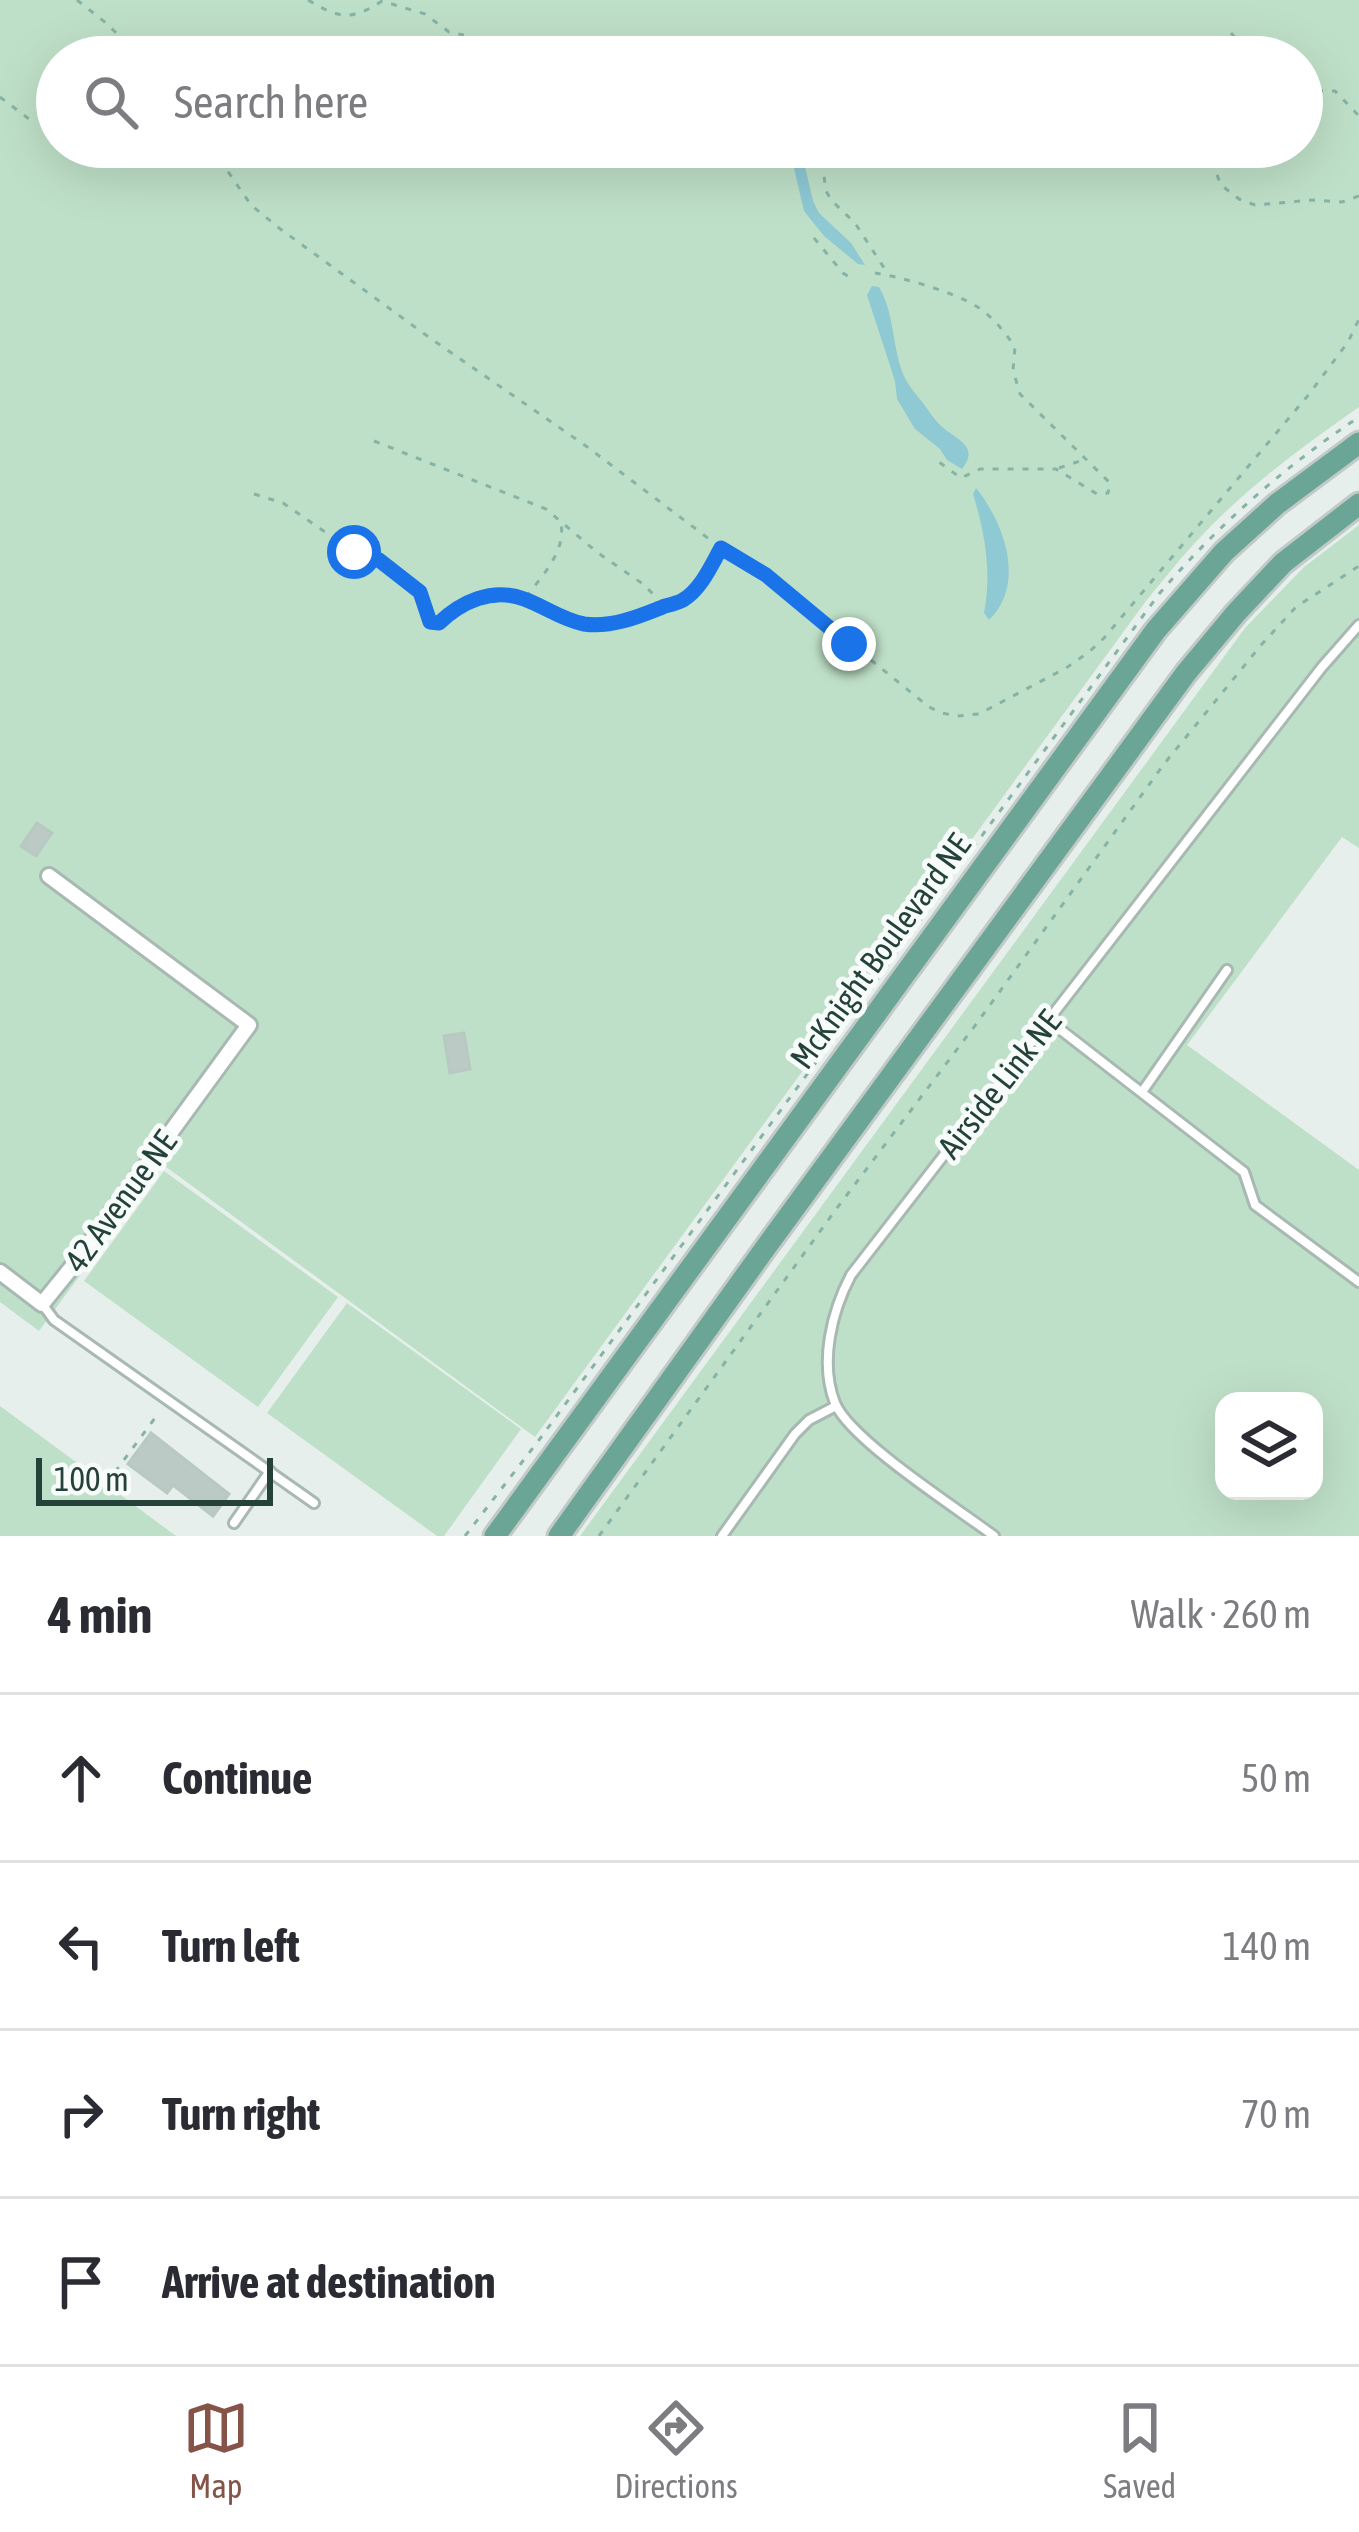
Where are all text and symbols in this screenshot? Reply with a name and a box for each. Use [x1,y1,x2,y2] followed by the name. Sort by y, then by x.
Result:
[36,36,1323,168] search box
[78,69,144,135] icon: search
[174,76,368,128] text: Search here
[327,525,381,579] route start
[822,617,876,671] route end
[782,826,978,1076] street label: McKnight Boulevard NE
[930,1003,1068,1165] street label: Airside Link NE
[56,1123,184,1279] street label: 42 Avenue NE
[1215,1392,1323,1500] map controls
[1215,1392,1323,1500] button: layers
[36,1452,273,1505] scale bar
[54,1460,129,1498] text: 100 m
[48,1585,152,1644] text: 4 min
[1131,1592,1311,1636] text: Walk · 260 m
[48,1745,114,1811] icon: ahead
[162,1752,313,1804] text: Continue
[1241,1756,1311,1800] text: 50 m
[48,1913,114,1979] icon: left
[162,1920,300,1972] text: Turn left
[1223,1924,1311,1968] text: 140 m
[48,2081,114,2147] icon: right
[162,2088,320,2140] text: Turn right
[1241,2092,1311,2136] text: 70 m
[48,2249,114,2315] icon: arrive
[162,2256,496,2308] text: Arrive at destination
[183,2395,249,2505] tab: Map
[614,2395,738,2505] tab: Directions
[1103,2395,1176,2505] tab: Saved

